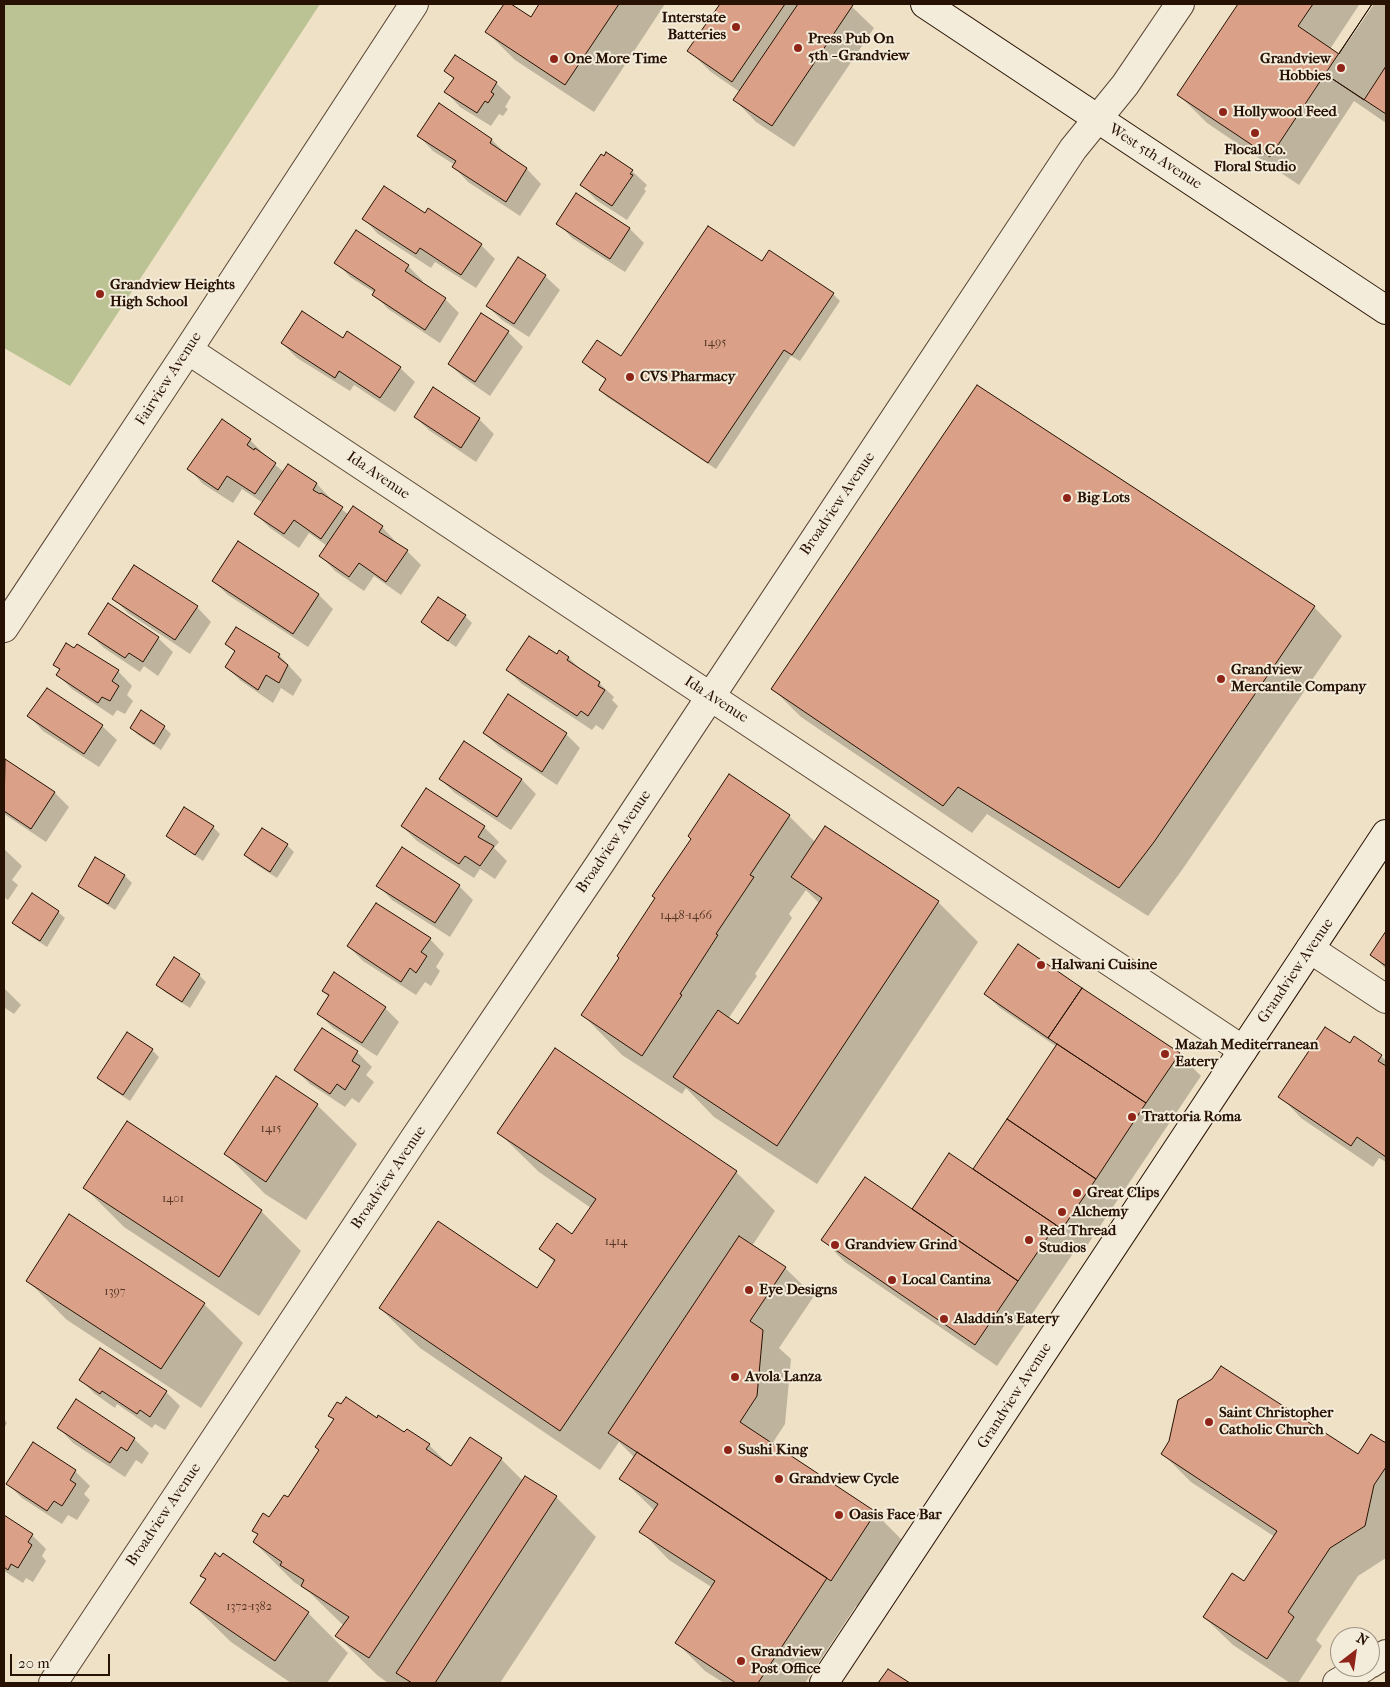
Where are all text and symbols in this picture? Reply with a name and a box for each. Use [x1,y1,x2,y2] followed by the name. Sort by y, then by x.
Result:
[662,9,726,44] place label: Interstate Batteries
[730,21,742,33] marker: Interstate Batteries
[808,30,910,65] place label: Press Pub On 5th - Grandview
[792,42,804,54] marker: Press Pub On 5th - Grandview
[564,50,667,68] place label: One More Time
[1260,50,1331,85] place label: Grandview Hobbies
[548,53,560,65] marker: One More Time
[1335,62,1347,74] marker: Grandview Hobbies
[1233,103,1337,121] place label: Hollywood Feed
[1217,106,1229,118] marker: Hollywood Feed
[1105,120,1205,194] street label: West 5th Avenue
[1249,127,1261,139] marker: Flocal Co. Floral Studio
[1214,141,1296,176] place label: Flocal Co. Floral Studio
[110,276,235,311] place label: Grandview Heights High School
[94,288,106,300] marker: Grandview Heights High School
[132,329,206,429] street label: Fairview Avenue
[704,336,726,350] house number: 1495
[640,368,736,386] place label: CVS Pharmacy
[624,371,636,383] marker: CVS Pharmacy
[343,448,413,504] street label: Ida Avenue
[797,449,879,559] street label: Broadview Avenue
[1077,489,1130,507] place label: Big Lots
[1061,492,1073,504] marker: Big Lots
[1231,661,1366,696] place label: Grandview Mercantile Company
[681,673,751,727] street label: Ida Avenue
[1215,673,1227,685] marker: Grandview Mercantile Company
[573,787,655,897] street label: Broadview Avenue
[660,909,712,923] house number: 1448-1466
[1254,915,1338,1027] street label: Grandview Avenue
[1051,956,1157,974] place label: Halwani Cuisine
[1035,959,1047,971] marker: Halwani Cuisine
[1175,1036,1319,1071] place label: Mazah Mediterranean Eatery
[1159,1048,1171,1060] marker: Mazah Mediterranean Eatery
[1142,1108,1241,1126] place label: Trattoria Roma
[1126,1111,1138,1123] marker: Trattoria Roma
[261,1122,281,1136] house number: 1415
[348,1123,430,1233] street label: Broadview Avenue
[1087,1184,1159,1202] place label: Great Clips
[1071,1187,1083,1199] marker: Great Clips
[162,1192,184,1206] house number: 1401
[1072,1203,1128,1221] place label: Alchemy
[1056,1206,1068,1218] marker: Alchemy
[1039,1222,1116,1257] place label: Red Thread Studios
[1023,1234,1035,1246] marker: Red Thread Studios
[605,1235,627,1249] house number: 1414
[845,1236,957,1254] place label: Grandview Grind
[829,1239,841,1251] marker: Grandview Grind
[902,1271,991,1289] place label: Local Cantina
[886,1274,898,1286] marker: Local Cantina
[759,1281,837,1299] place label: Eye Designs
[743,1284,755,1296] marker: Eye Designs
[104,1285,126,1299] house number: 1397
[954,1310,1059,1328] place label: Aladdin's Eatery
[938,1313,950,1325] marker: Aladdin's Eatery
[974,1340,1056,1452] street label: Grandview Avenue
[745,1368,822,1386] place label: Avola Lanza
[729,1371,741,1383] marker: Avola Lanza
[1219,1404,1333,1439] place label: Saint Christopher Catholic Church
[1203,1416,1215,1428] marker: Saint Christopher Catholic Church
[738,1441,808,1459] place label: Sushi King
[722,1444,734,1456] marker: Sushi King
[123,1460,205,1570] street label: Broadview Avenue
[789,1470,899,1488] place label: Grandview Cycle
[773,1473,785,1485] marker: Grandview Cycle
[849,1506,942,1524] place label: Oasis Face Bar
[833,1509,845,1521] marker: Oasis Face Bar
[226,1600,272,1614] house number: 1372-1382
[1330,1627,1380,1677] north arrow
[1353,1629,1371,1649] text: N
[751,1643,822,1678] place label: Grandview Post Office
[12,1644,112,1676] scale bar
[18,1654,50,1672] text: 20 m
[735,1655,747,1667] marker: Grandview Post Office

